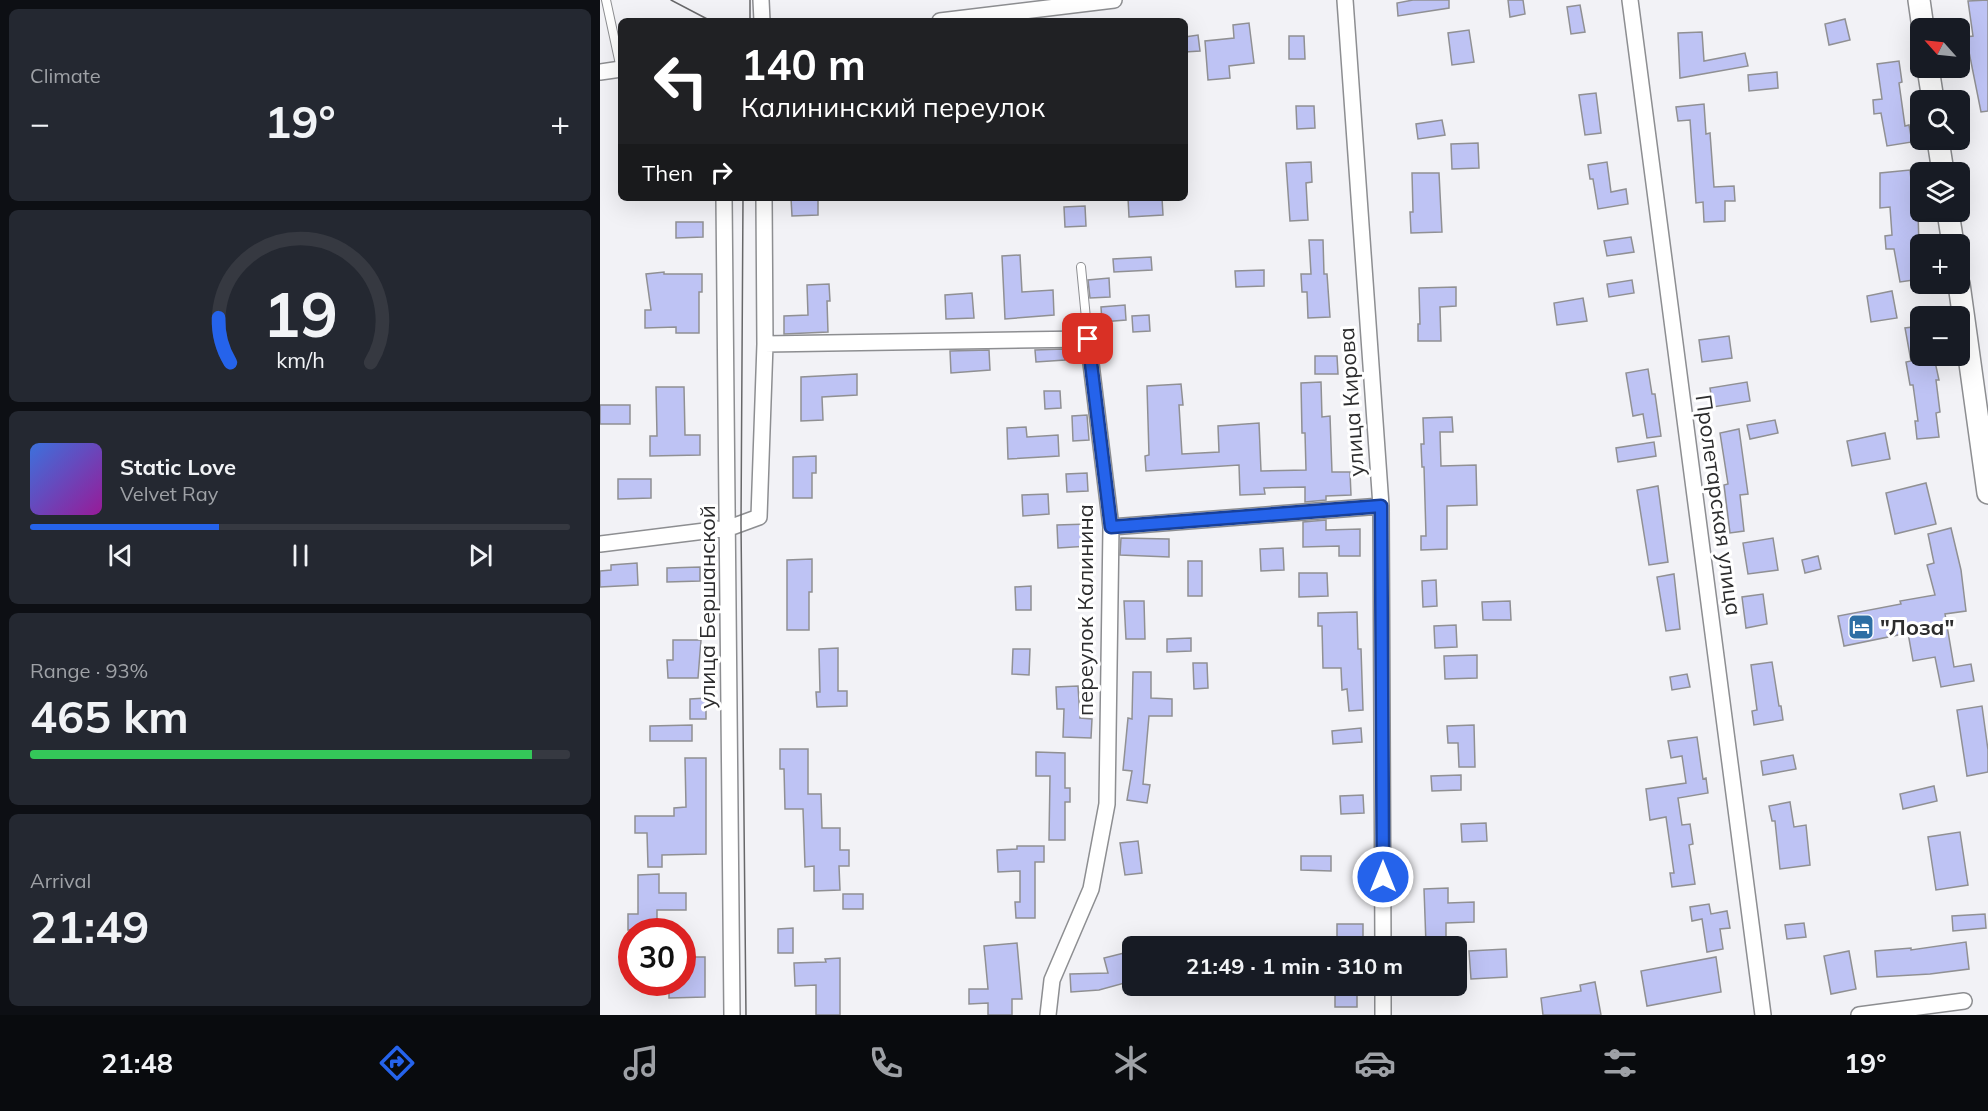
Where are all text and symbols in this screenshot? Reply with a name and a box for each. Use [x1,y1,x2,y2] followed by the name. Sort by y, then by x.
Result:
[1910,18,1970,78] north arrow
[1910,18,1970,366] map controls
[741,38,866,91] text: 140 m
[642,42,720,120] icon: left
[30,63,101,88] text: Climate
[741,90,1045,124] text: Калининский переулок
[1910,90,1970,150] button: search
[264,93,336,149] text: 19°
[30,102,50,143] text: −
[550,102,570,143] text: +
[705,156,738,189] icon: right
[642,159,693,187] text: Then
[1910,162,1970,222] button: layers
[1910,234,1970,294] button: +
[263,274,337,353] text: 19
[1910,306,1970,366] button: −
[1062,313,1113,364] pin
[1071,322,1104,355] icon: arrive
[1332,327,1370,477] street label: улица Кирова
[276,347,324,374] text: km/h
[1690,393,1748,617] street label: Пролетарская улица
[120,453,236,481] text: Static Love
[120,481,218,506] text: Velvet Ray
[1071,504,1099,716] street label: переулок Калинина
[693,505,721,709] street label: улица Бершанской
[104,539,137,572] icon: previous
[284,539,317,572] icon: pause
[464,539,497,572] icon: next
[1846,612,1876,642] hotel icon: "Лоза"
[1880,613,1954,641] place label: "Лоза"
[30,658,148,683] text: Range · 93%
[30,688,189,744] text: 465 km
[1351,845,1415,909] position arrow
[30,868,91,893] text: Arrival
[30,898,149,954] text: 21:49
[618,918,696,996] speed limit sign: 30
[1186,952,1403,980] text: 21:49 · 1 min · 310 m
[376,1042,418,1084] icon: directions
[620,1042,662,1084] icon: music
[865,1042,907,1084] icon: phone
[1110,1042,1152,1084] icon: climate
[1354,1042,1396,1084] icon: car
[1599,1042,1641,1084] icon: filters
[101,1046,173,1080] text: 21:48
[1844,1046,1887,1080] text: 19°

